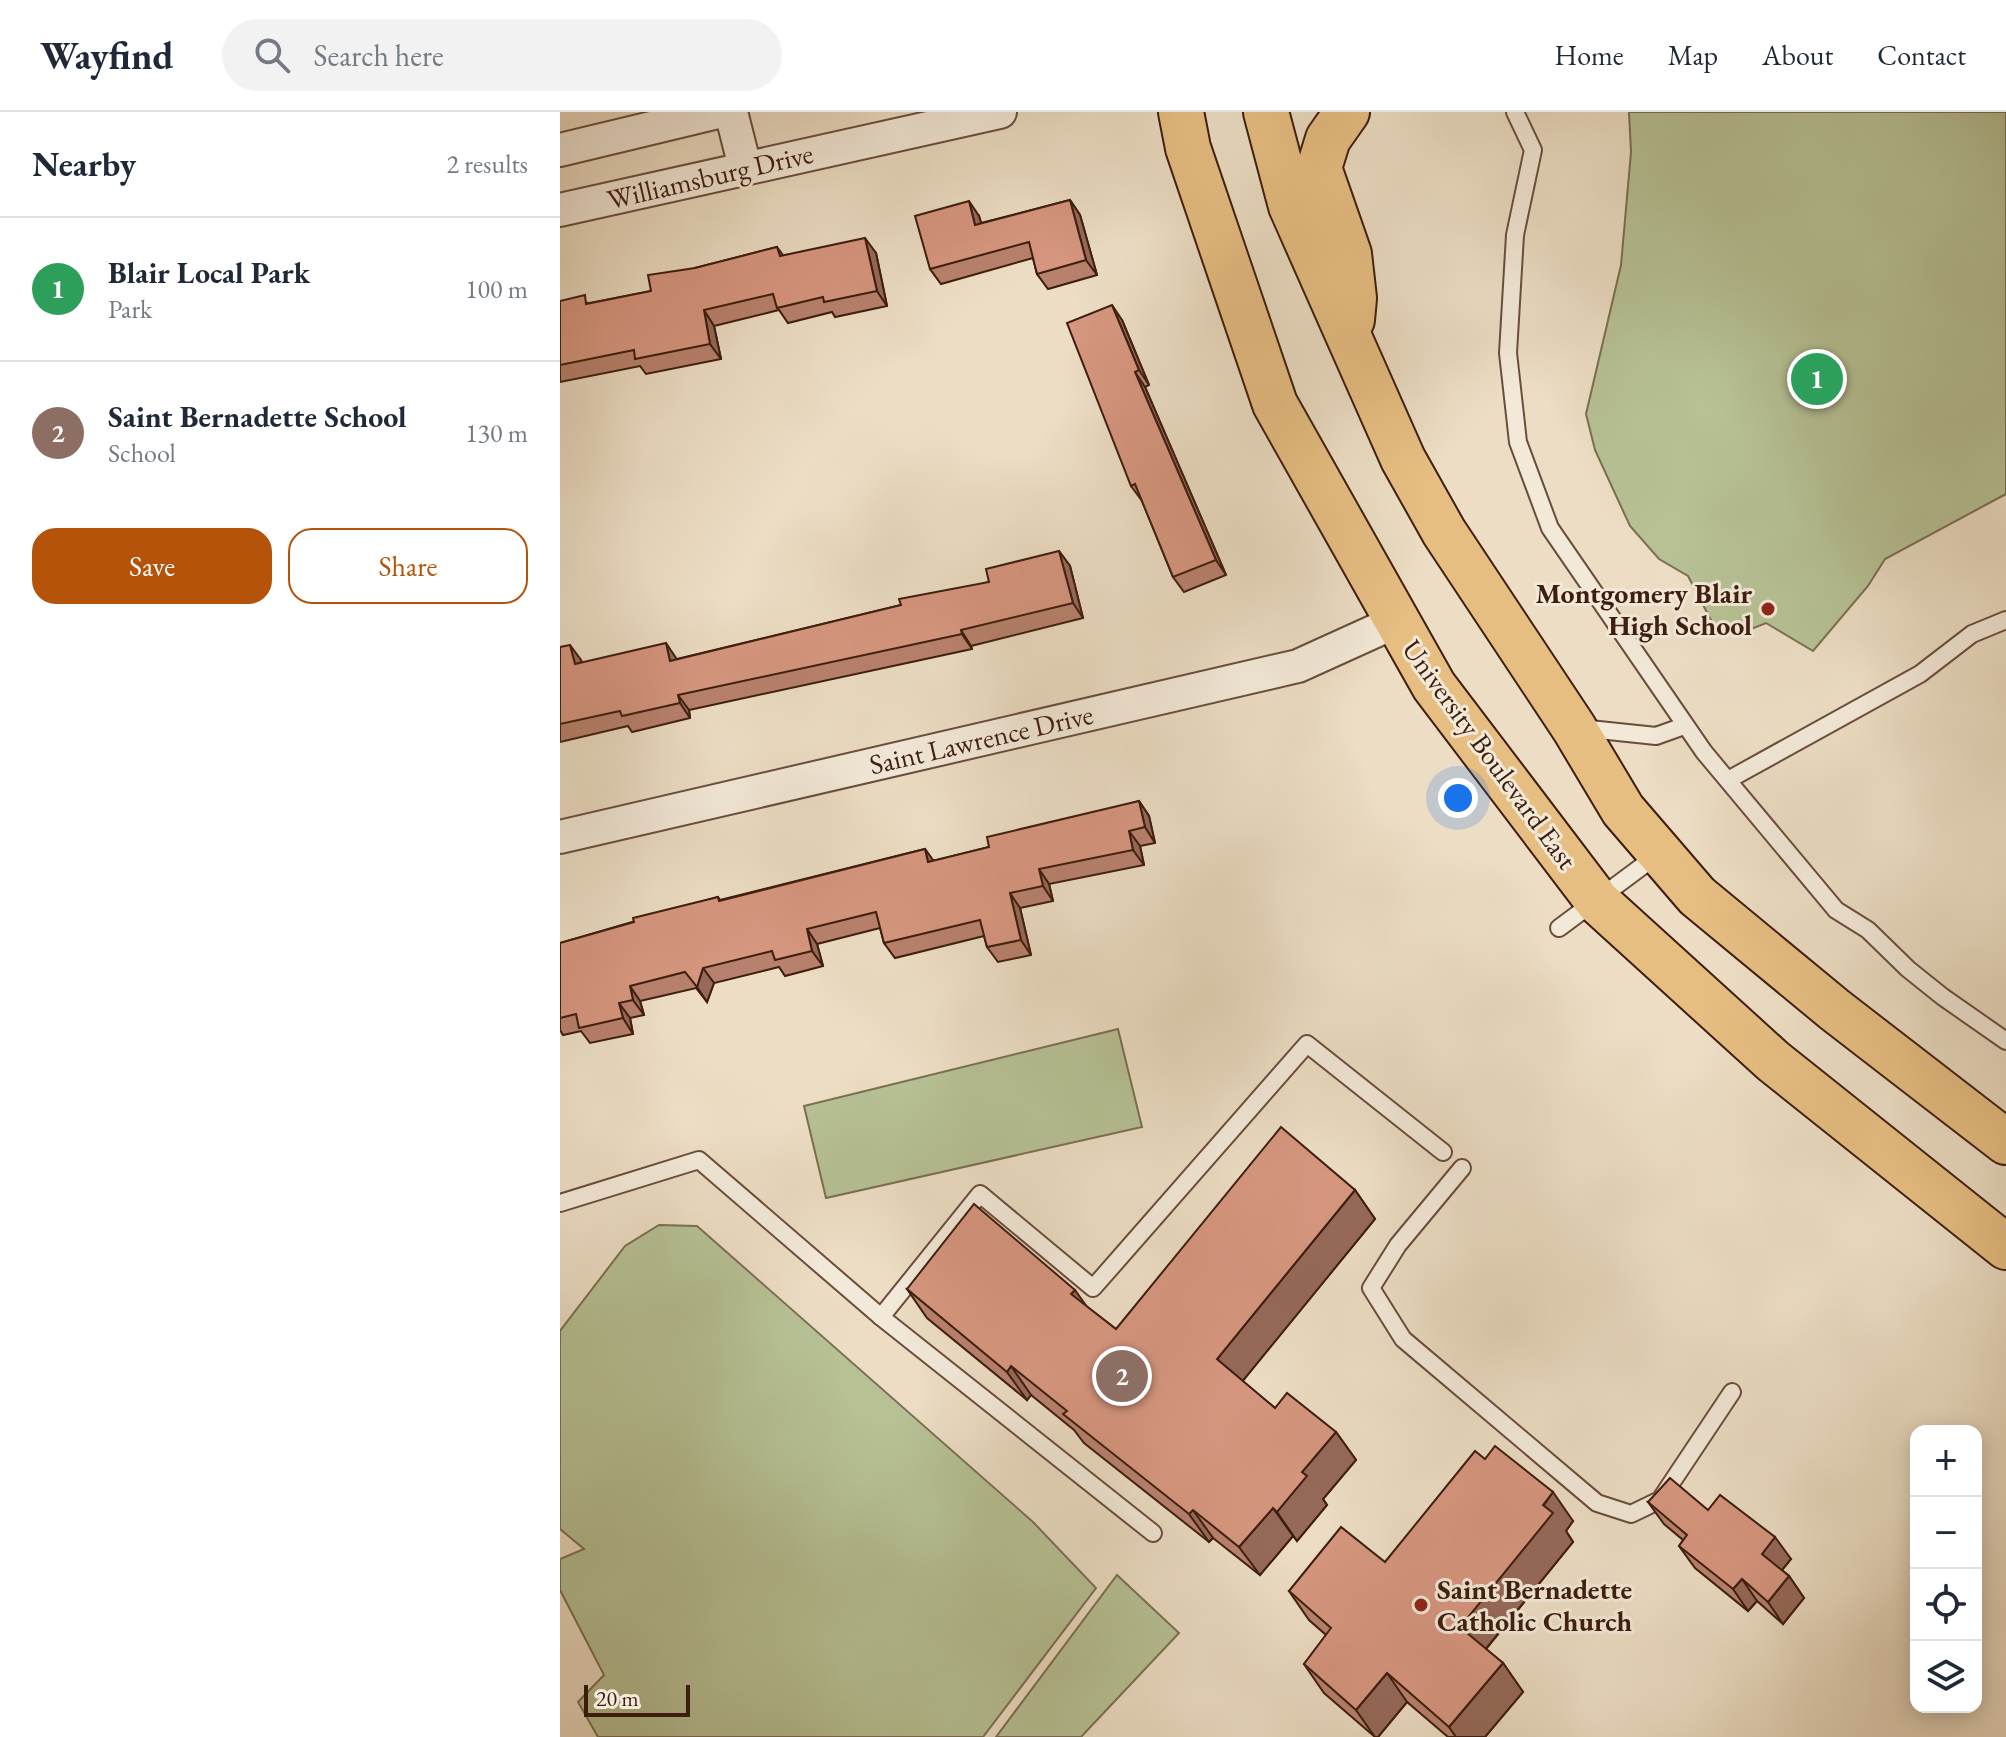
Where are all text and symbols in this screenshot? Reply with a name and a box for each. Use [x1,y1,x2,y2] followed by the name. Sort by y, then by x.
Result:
[222,19,782,91] search box
[40,31,174,80] text: Wayfind
[250,33,294,77] icon: search
[314,36,444,75] text: Search here
[1554,37,1624,73] text: Home
[1668,37,1718,73] text: Map
[1762,37,1833,73] text: About
[1877,37,1966,73] text: Contact
[603,135,817,217] street label: Williamsburg Drive
[32,142,136,186] text: Nearby
[447,147,528,181] text: 2 results
[108,253,310,292] text: Blair Local Park
[51,272,65,306] text: 1
[465,272,528,306] text: 100 m
[108,292,152,326] text: Park
[1791,349,1843,409] pin: 1
[108,397,407,436] text: Saint Bernadette School
[51,416,65,450] text: 2
[465,416,528,450] text: 130 m
[108,436,176,470] text: School
[32,528,272,604] button: Save
[288,528,528,604] button: Share
[1535,575,1752,643] place label: Montgomery Blair High School
[1759,600,1777,618] marker: Montgomery Blair High School
[1394,632,1586,876] street label: University Boulevard East
[866,696,1096,782] street label: Saint Lawrence Drive
[1438,778,1478,818] your location
[1096,1346,1148,1406] pin: 2
[1910,1425,1982,1713] map controls
[1910,1425,1982,1497] button: +
[1910,1497,1982,1569] button: −
[1910,1569,1982,1641] button: locate
[1437,1571,1632,1639] place label: Saint Bernadette Catholic Church
[1412,1596,1430,1614] marker: Saint Bernadette Catholic Church
[1910,1641,1982,1713] button: layers
[584,1681,690,1717] scale bar
[596,1684,639,1713] text: 20 m

